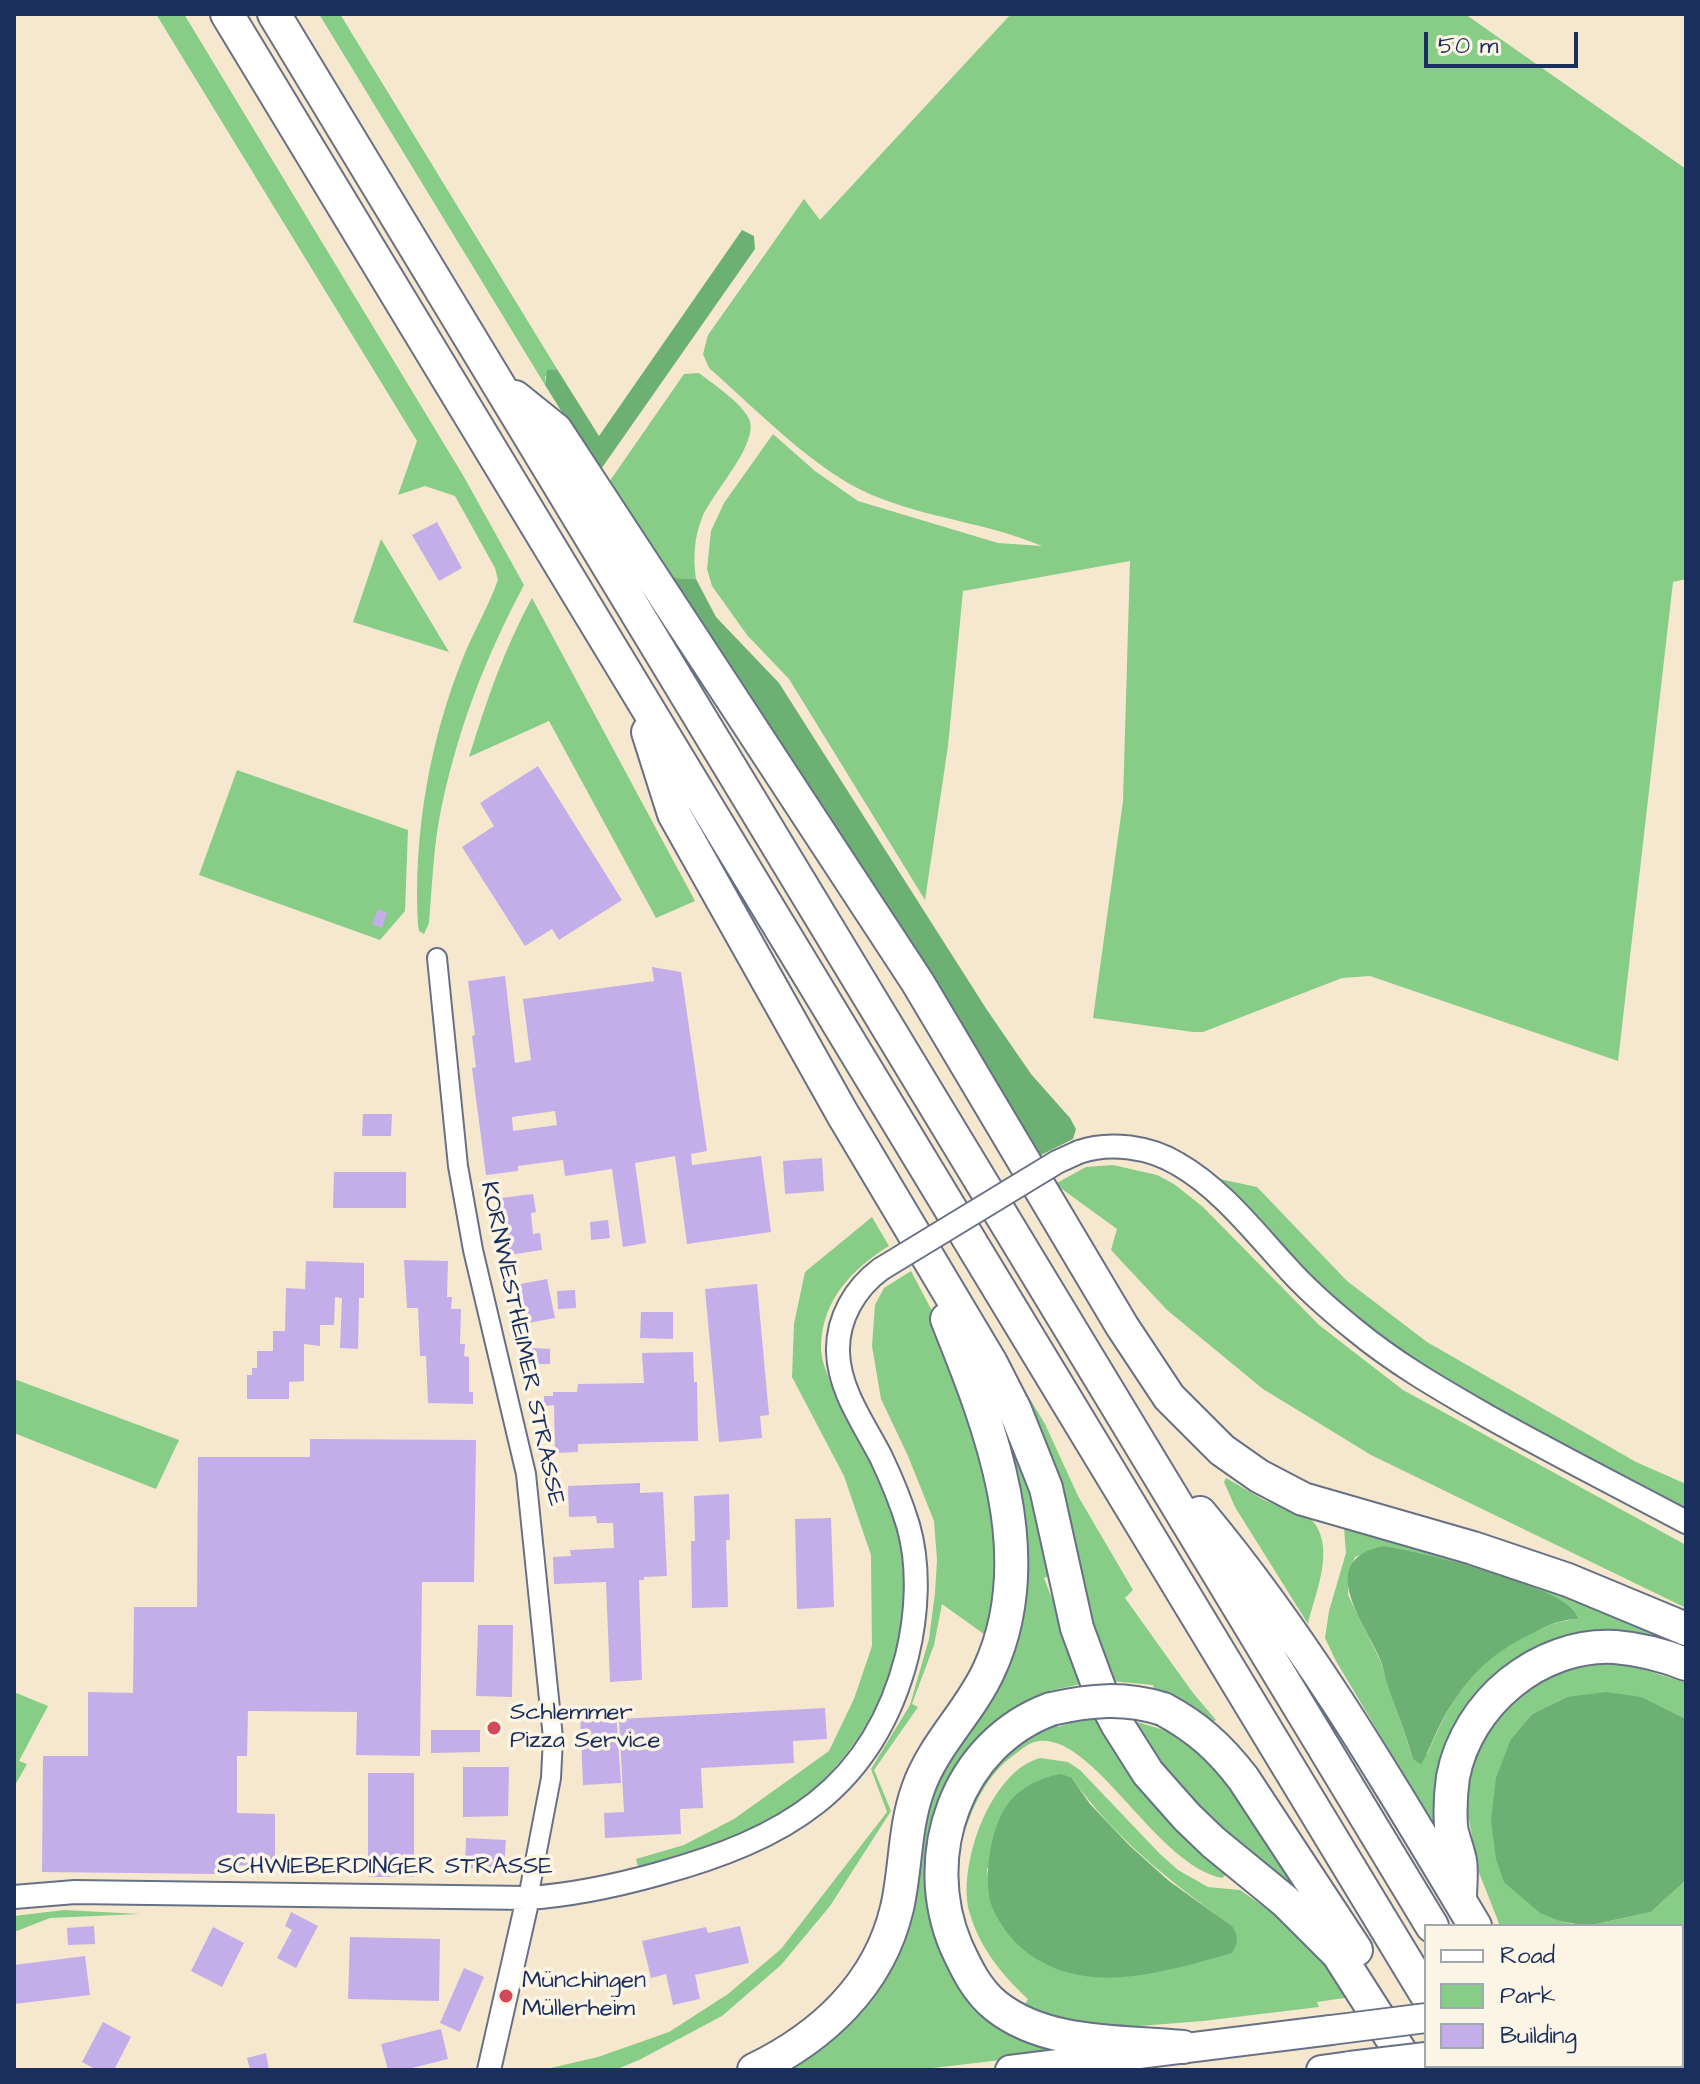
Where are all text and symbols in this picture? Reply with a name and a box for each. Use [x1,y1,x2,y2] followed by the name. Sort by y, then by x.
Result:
[1428,16,1582,66] scale bar
[1438,29,1498,63] text: 50 m
[473,1179,569,1509] street label: KORNWESTHEIMER STRASSE
[510,1700,660,1756] place label: Schlemmer Pizza Service
[485,1719,503,1737] marker: Schlemmer Pizza Service
[217,1854,553,1882] street label: SCHWIEBERDINGER STRASSE
[1424,1924,1684,2068] legend
[1500,1939,1555,1973] text: Road
[522,1968,646,2024] place label: Münchingen Müllerheim
[1500,1979,1556,2013] text: Park
[497,1987,515,2005] marker: Münchingen Müllerheim
[1500,2019,1577,2053] text: Building

